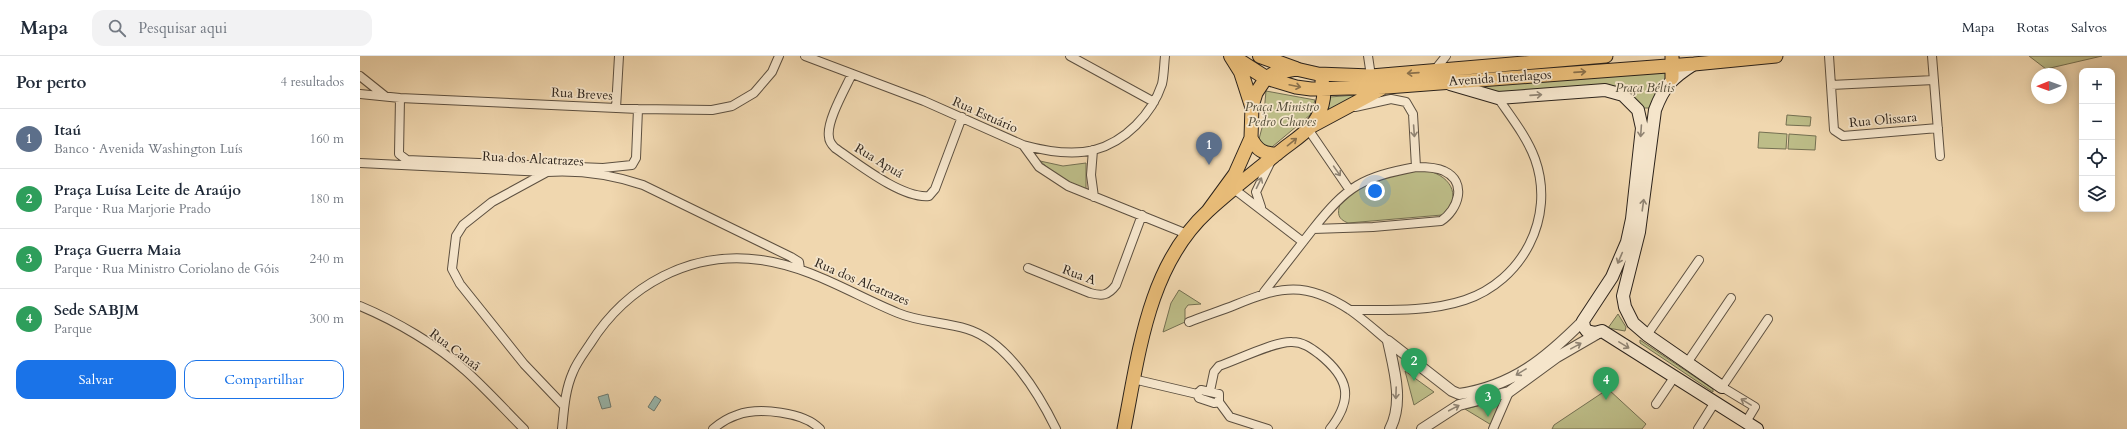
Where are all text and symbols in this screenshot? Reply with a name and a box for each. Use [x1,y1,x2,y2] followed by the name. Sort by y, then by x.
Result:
[92,10,372,46] search box
[20,15,68,41] text: Mapa
[106,17,128,39] icon: search
[138,18,227,38] text: Pesquisar aqui
[1962,18,1995,37] text: Mapa
[2017,18,2049,37] text: Rotas
[2071,18,2107,37] text: Salvos
[1448,65,1552,91] street label: Avenida Interlagos
[1573,68,1586,75] one-way arrow
[2031,68,2067,104] north arrow
[2079,68,2115,212] map controls
[2079,68,2115,104] button: +
[1407,70,1420,77] one-way arrow
[16,71,86,94] text: Por perto
[280,73,344,91] text: 4 resultados
[1615,79,1675,97] park label: Praça Béltis
[551,83,613,105] street label: Rua Breves
[1288,83,1301,91] one-way arrow
[1529,91,1542,98] one-way arrow
[949,93,1021,137] street label: Rua Estuário
[1245,98,1319,131] park label: Praça Ministro Pedro Chaves
[2079,104,2115,140] button: −
[1848,108,1918,132] street label: Rua Olissara
[54,120,81,140] text: Itaú
[1410,124,1417,137] one-way arrow
[1638,124,1645,137] one-way arrow
[26,130,32,148] text: 1
[310,130,344,148] text: 160 m
[1196,132,1222,165] pin: 1
[1287,137,1298,146] one-way arrow
[851,139,907,183] street label: Rua Apuá
[54,140,243,158] text: Banco · Avenida Washington Luís
[2079,140,2115,176] button: locate
[482,147,584,171] street label: Rua dos Alcatrazes
[1333,165,1341,176] one-way arrow
[2079,176,2115,212] button: layers
[1256,177,1263,189] one-way arrow
[54,180,241,200] text: Praça Luísa Leite de Araújo
[1365,181,1385,201] your location
[26,190,32,208] text: 2
[310,190,344,208] text: 180 m
[1639,199,1647,212] one-way arrow
[54,200,211,218] text: Parque · Rua Marjorie Prado
[54,240,181,260] text: Praça Guerra Maia
[26,250,32,268] text: 3
[310,250,344,268] text: 240 m
[1616,252,1623,264] one-way arrow
[812,254,912,310] street label: Rua dos Alcatrazes
[54,260,279,278] text: Parque · Rua Ministro Coriolano de Góis
[1060,261,1099,290] street label: Rua A
[54,300,139,320] text: Sede SABJM
[26,310,32,328] text: 4
[310,310,344,328] text: 300 m
[54,320,92,338] text: Parque
[426,325,484,375] street label: Rua Canaã
[1618,341,1630,349] one-way arrow
[1570,342,1582,350] one-way arrow
[1401,348,1427,381] pin: 2
[16,360,176,399] button: Salvar
[184,360,344,399] button: Compartilhar
[1593,367,1619,400] pin: 4
[1516,368,1527,376] one-way arrow
[1475,384,1501,417] pin: 3
[1392,386,1400,399] one-way arrow
[1740,397,1752,405] one-way arrow
[1448,404,1460,411] one-way arrow

